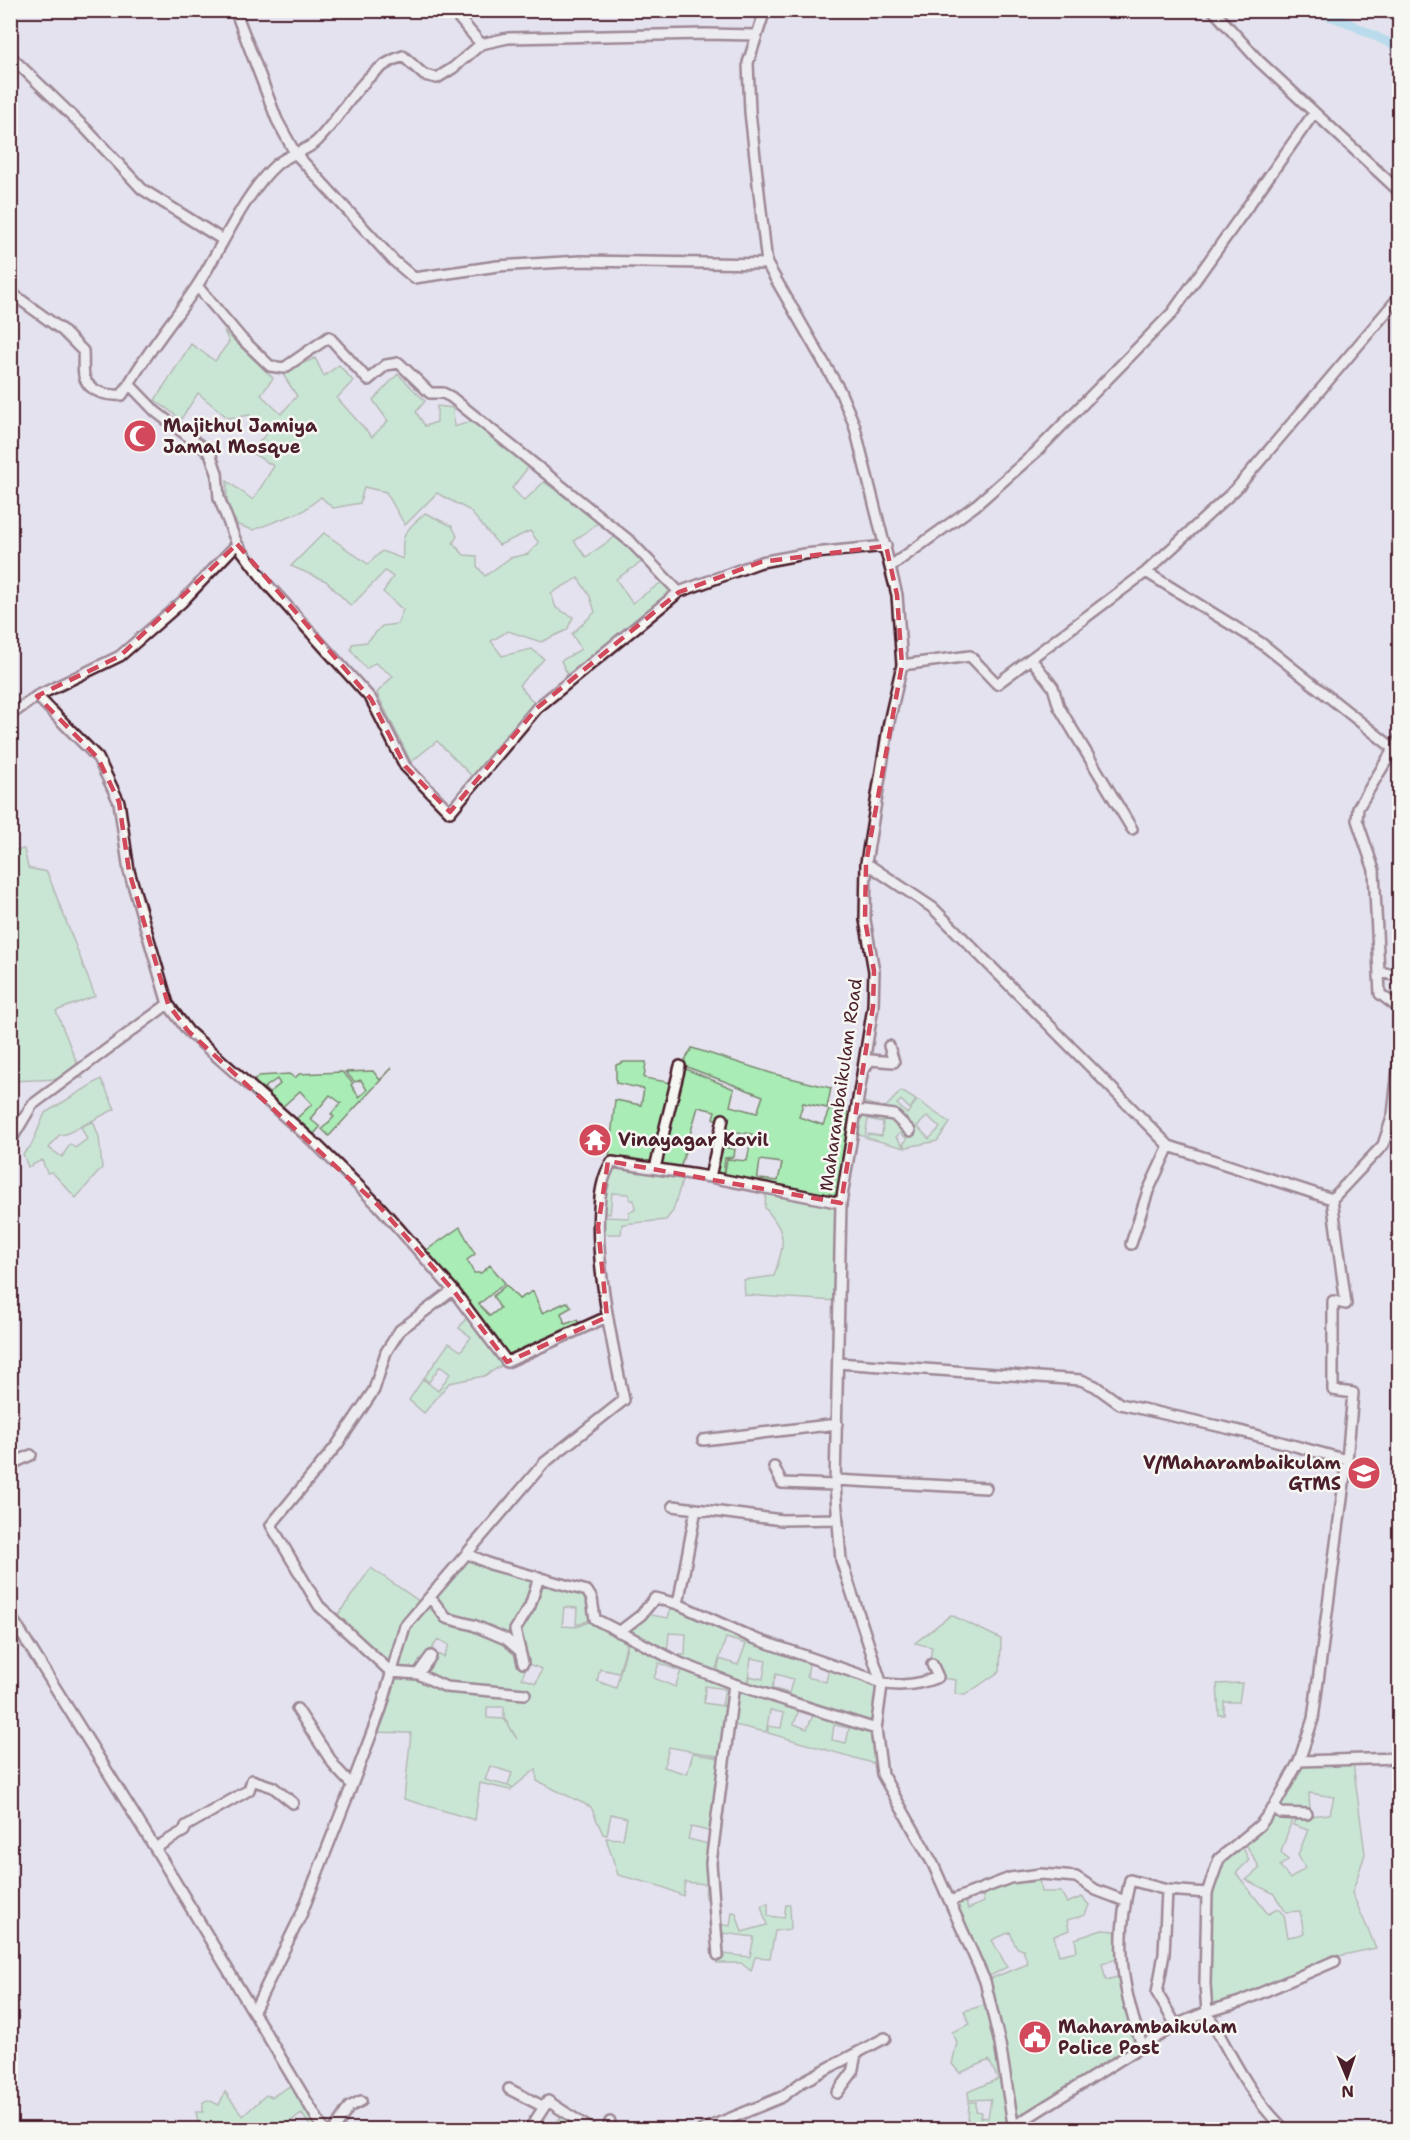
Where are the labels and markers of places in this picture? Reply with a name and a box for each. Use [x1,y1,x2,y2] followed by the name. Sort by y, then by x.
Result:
[163,414,318,459] place label: Majithul Jamiya Jamal Mosque
[122,418,158,454] mosque icon: Majithul Jamiya Jamal Mosque
[577,1122,613,1158] temple icon: Vinayagar Kovil
[618,1128,769,1152] place label: Vinayagar Kovil
[1143,1451,1342,1496] place label: V/Maharambaikulam GTMS
[1346,1455,1382,1491] school or university icon: V/Maharambaikulam GTMS
[1058,2015,1238,2060] place label: Maharambaikulam Police Post
[1017,2019,1053,2055] public building icon: Maharambaikulam Police Post

